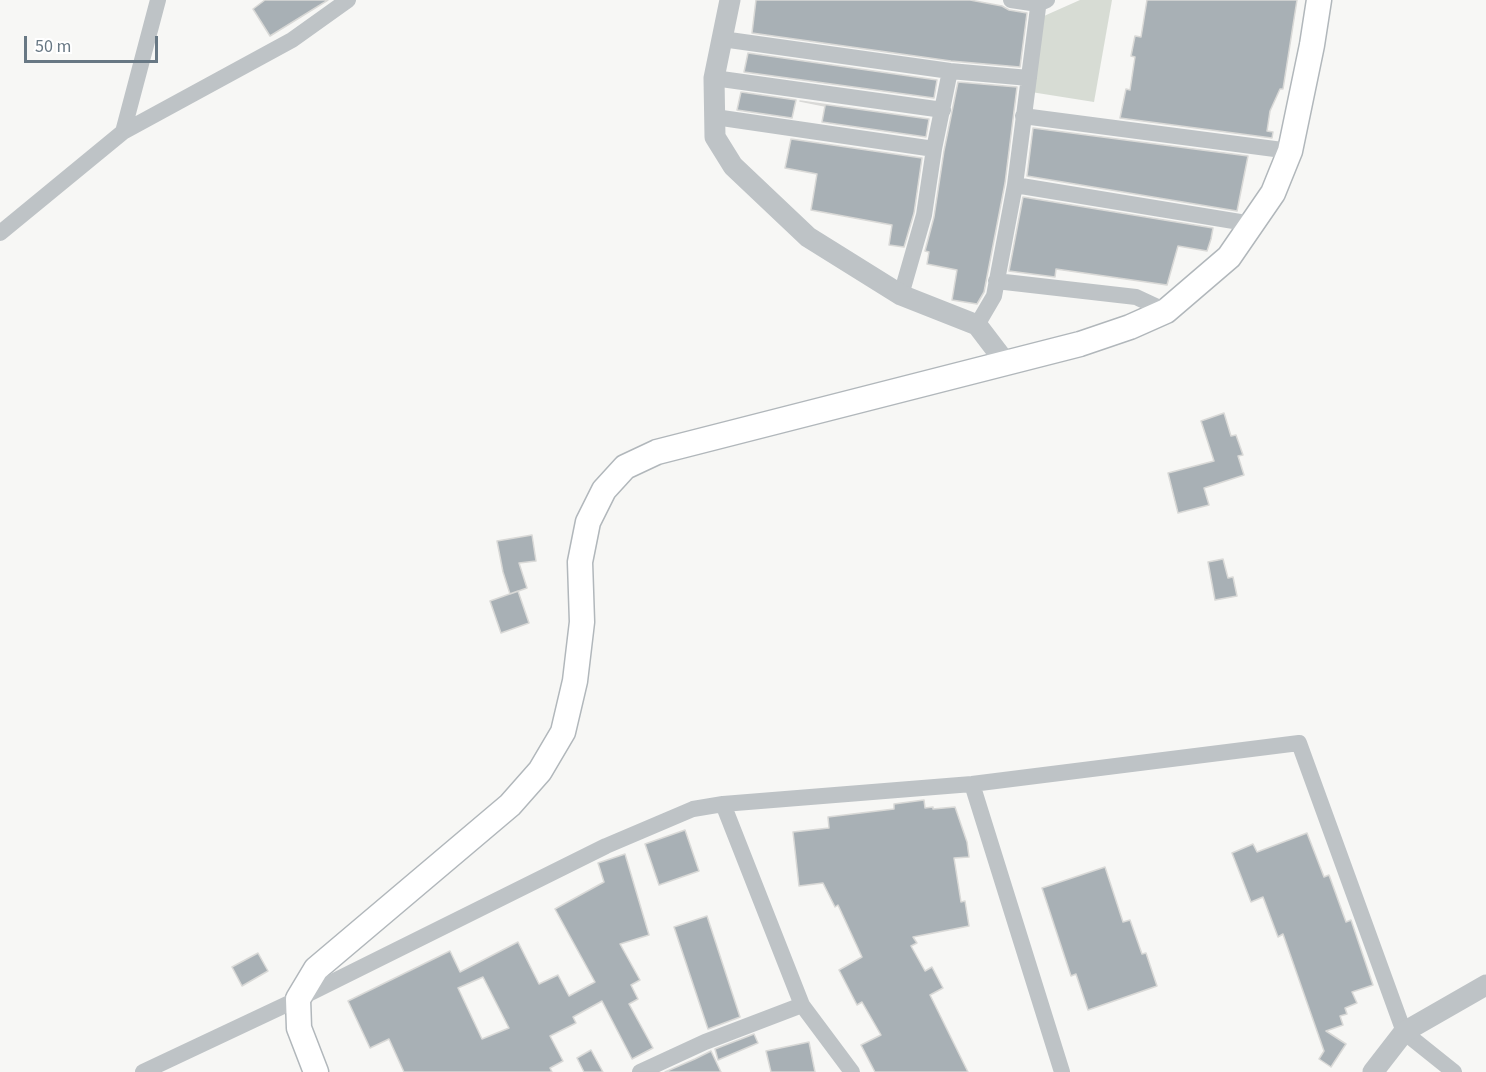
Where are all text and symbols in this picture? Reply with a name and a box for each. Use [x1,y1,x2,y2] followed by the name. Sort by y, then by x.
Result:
[27,24,160,62] scale bar
[35,34,71,59] text: 50 m

